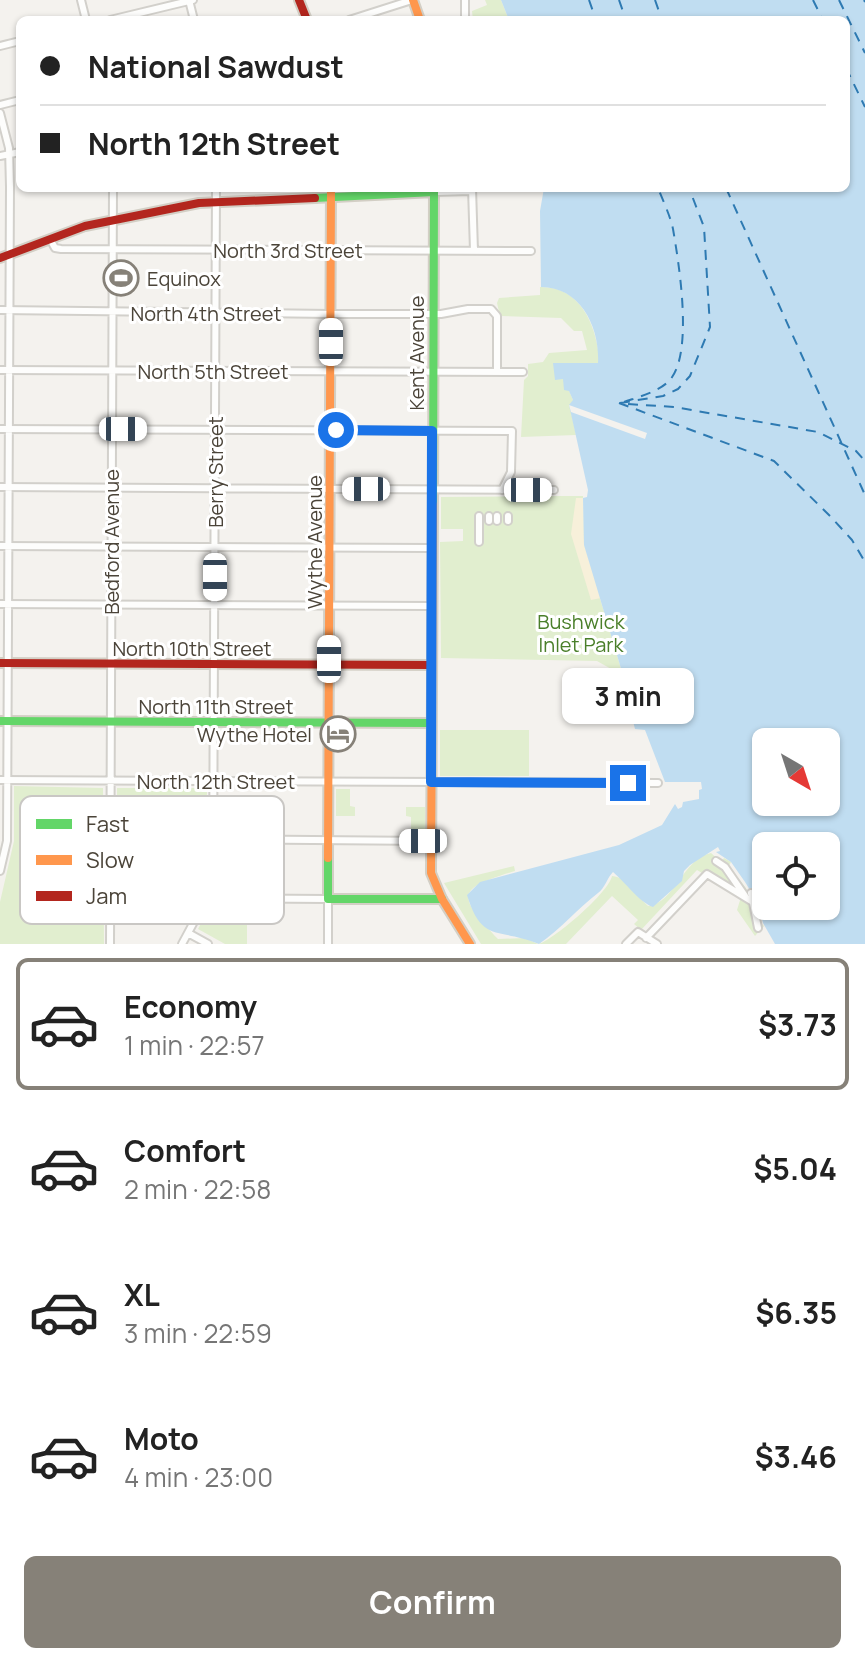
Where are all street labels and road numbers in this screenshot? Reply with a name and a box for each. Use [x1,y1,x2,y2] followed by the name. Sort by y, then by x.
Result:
[213,237,363,264] street label: North 3rd Street
[403,296,430,410] street label: Kent Avenue
[130,300,282,327] street label: North 4th Street
[138,358,288,385] street label: North 5th Street
[202,416,229,528] street label: Berry Street
[98,469,125,615] street label: Bedford Avenue
[301,475,328,609] street label: Wythe Avenue
[112,635,272,662] street label: North 10th Street
[139,693,293,720] street label: North 11th Street
[137,768,295,795] street label: North 12th Street

